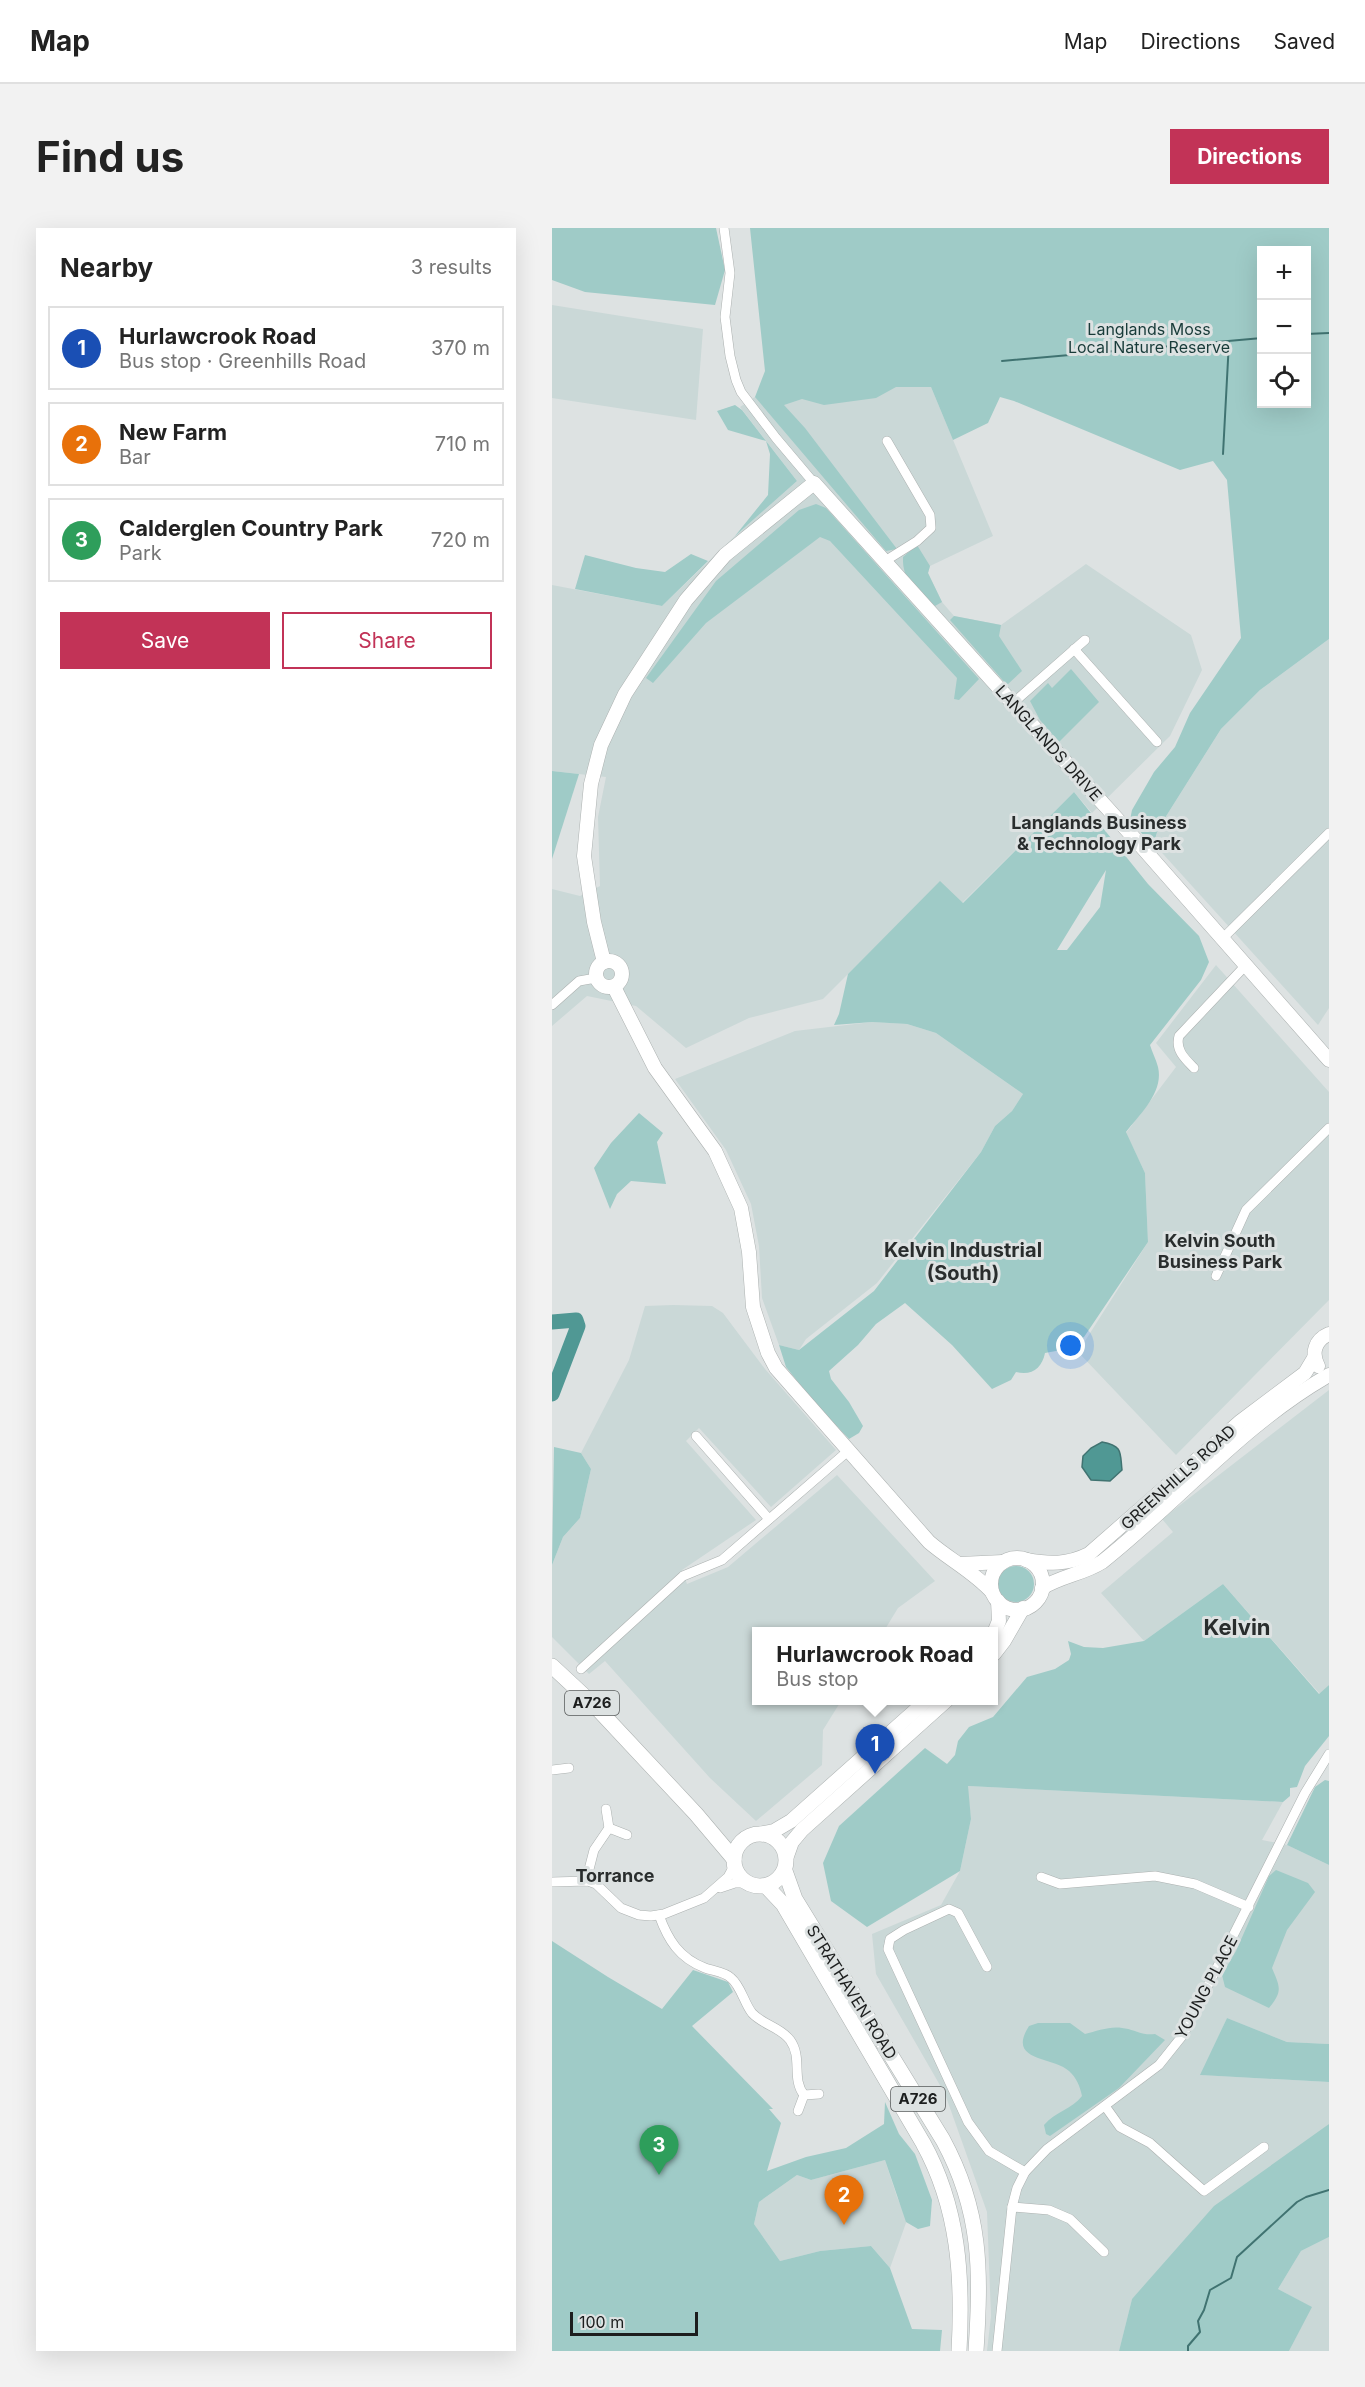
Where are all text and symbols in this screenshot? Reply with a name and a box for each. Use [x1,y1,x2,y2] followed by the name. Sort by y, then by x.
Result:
[30,24,90,58] text: Map
[1064,29,1107,54] text: Map
[1140,29,1241,54] text: Directions
[1274,29,1335,54] text: Saved
[1170,129,1329,184] button: Directions
[36,131,184,182] text: Find us
[1257,246,1311,408] map controls
[1257,246,1311,300] button: +
[60,252,153,283] text: Nearby
[411,255,492,279] text: 3 results
[1257,300,1311,354] button: −
[1068,319,1230,357] park label: Langlands Moss Local Nature Reserve
[119,323,316,349] text: Hurlawcrook Road
[77,336,86,360] text: 1
[431,336,490,360] text: 370 m
[119,349,366,373] text: Bus stop · Greenhills Road
[1257,354,1311,408] button: locate
[119,419,227,445] text: New Farm
[75,432,88,456] text: 2
[435,432,490,456] text: 710 m
[119,445,151,469] text: Bar
[119,515,383,541] text: Calderglen Country Park
[75,528,88,552] text: 3
[431,528,490,552] text: 720 m
[119,541,162,565] text: Park
[60,612,270,669] button: Save
[282,612,492,669] button: Share
[992,681,1106,805] street label: LANGLANDS DRIVE
[1011,812,1187,854] district label: Langlands Business & Technology Park
[1158,1230,1283,1272] district label: Kelvin South Business Park
[884,1238,1042,1285] district label: Kelvin Industrial (South)
[1056,1331,1085,1360] your location
[1117,1420,1239,1534] street label: GREENHILLS ROAD
[1203,1614,1271,1640] district label: Kelvin
[752,1627,998,1705] popup
[776,1641,974,1667] text: Hurlawcrook Road
[776,1667,859,1691] text: Bus stop
[565,1691,619,1715] road number: A726
[856,1724,894,1774] pin: 1
[575,1865,655,1886] district label: Torrance
[803,1921,901,2063] street label: STRATHAVEN ROAD
[1170,1932,1242,2042] street label: YOUNG PLACE
[891,2087,945,2111] road number: A726
[640,2126,678,2175] pin: 3
[824,2176,864,2225] pin: 2
[570,2309,698,2336] scale bar
[579,2312,624,2332] text: 100 m

